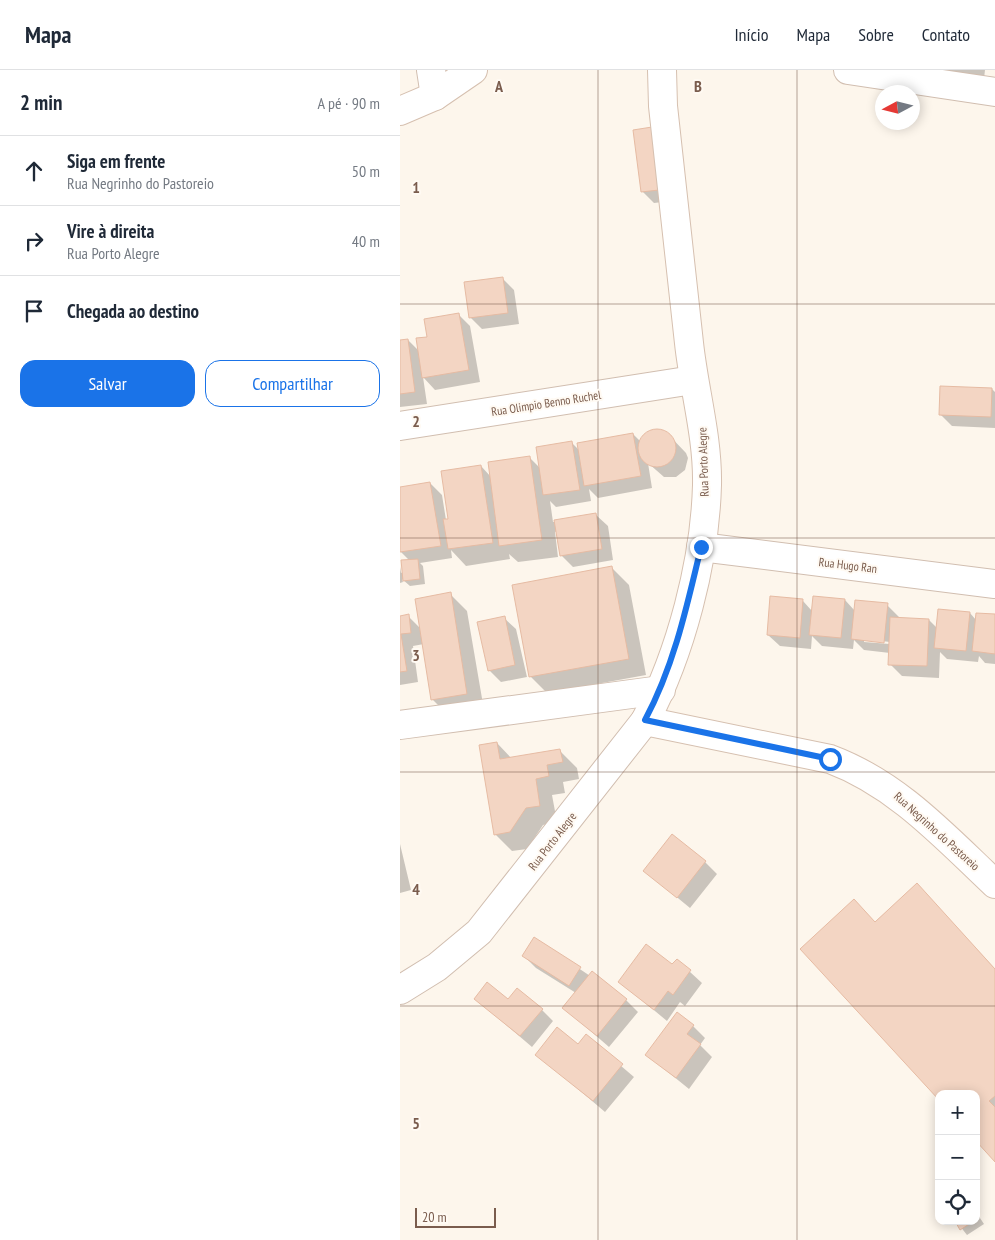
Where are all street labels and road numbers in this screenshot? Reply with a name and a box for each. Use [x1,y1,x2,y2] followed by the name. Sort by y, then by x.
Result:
[490,387,602,419] street label: Rua Olimpio Benno Ruchel
[694,427,712,497] street label: Rua Porto Alegre
[818,554,878,576] street label: Rua Hugo Ran
[891,789,983,873] street label: Rua Negrinho do Pastoreio
[525,809,579,873] street label: Rua Porto Alegre

